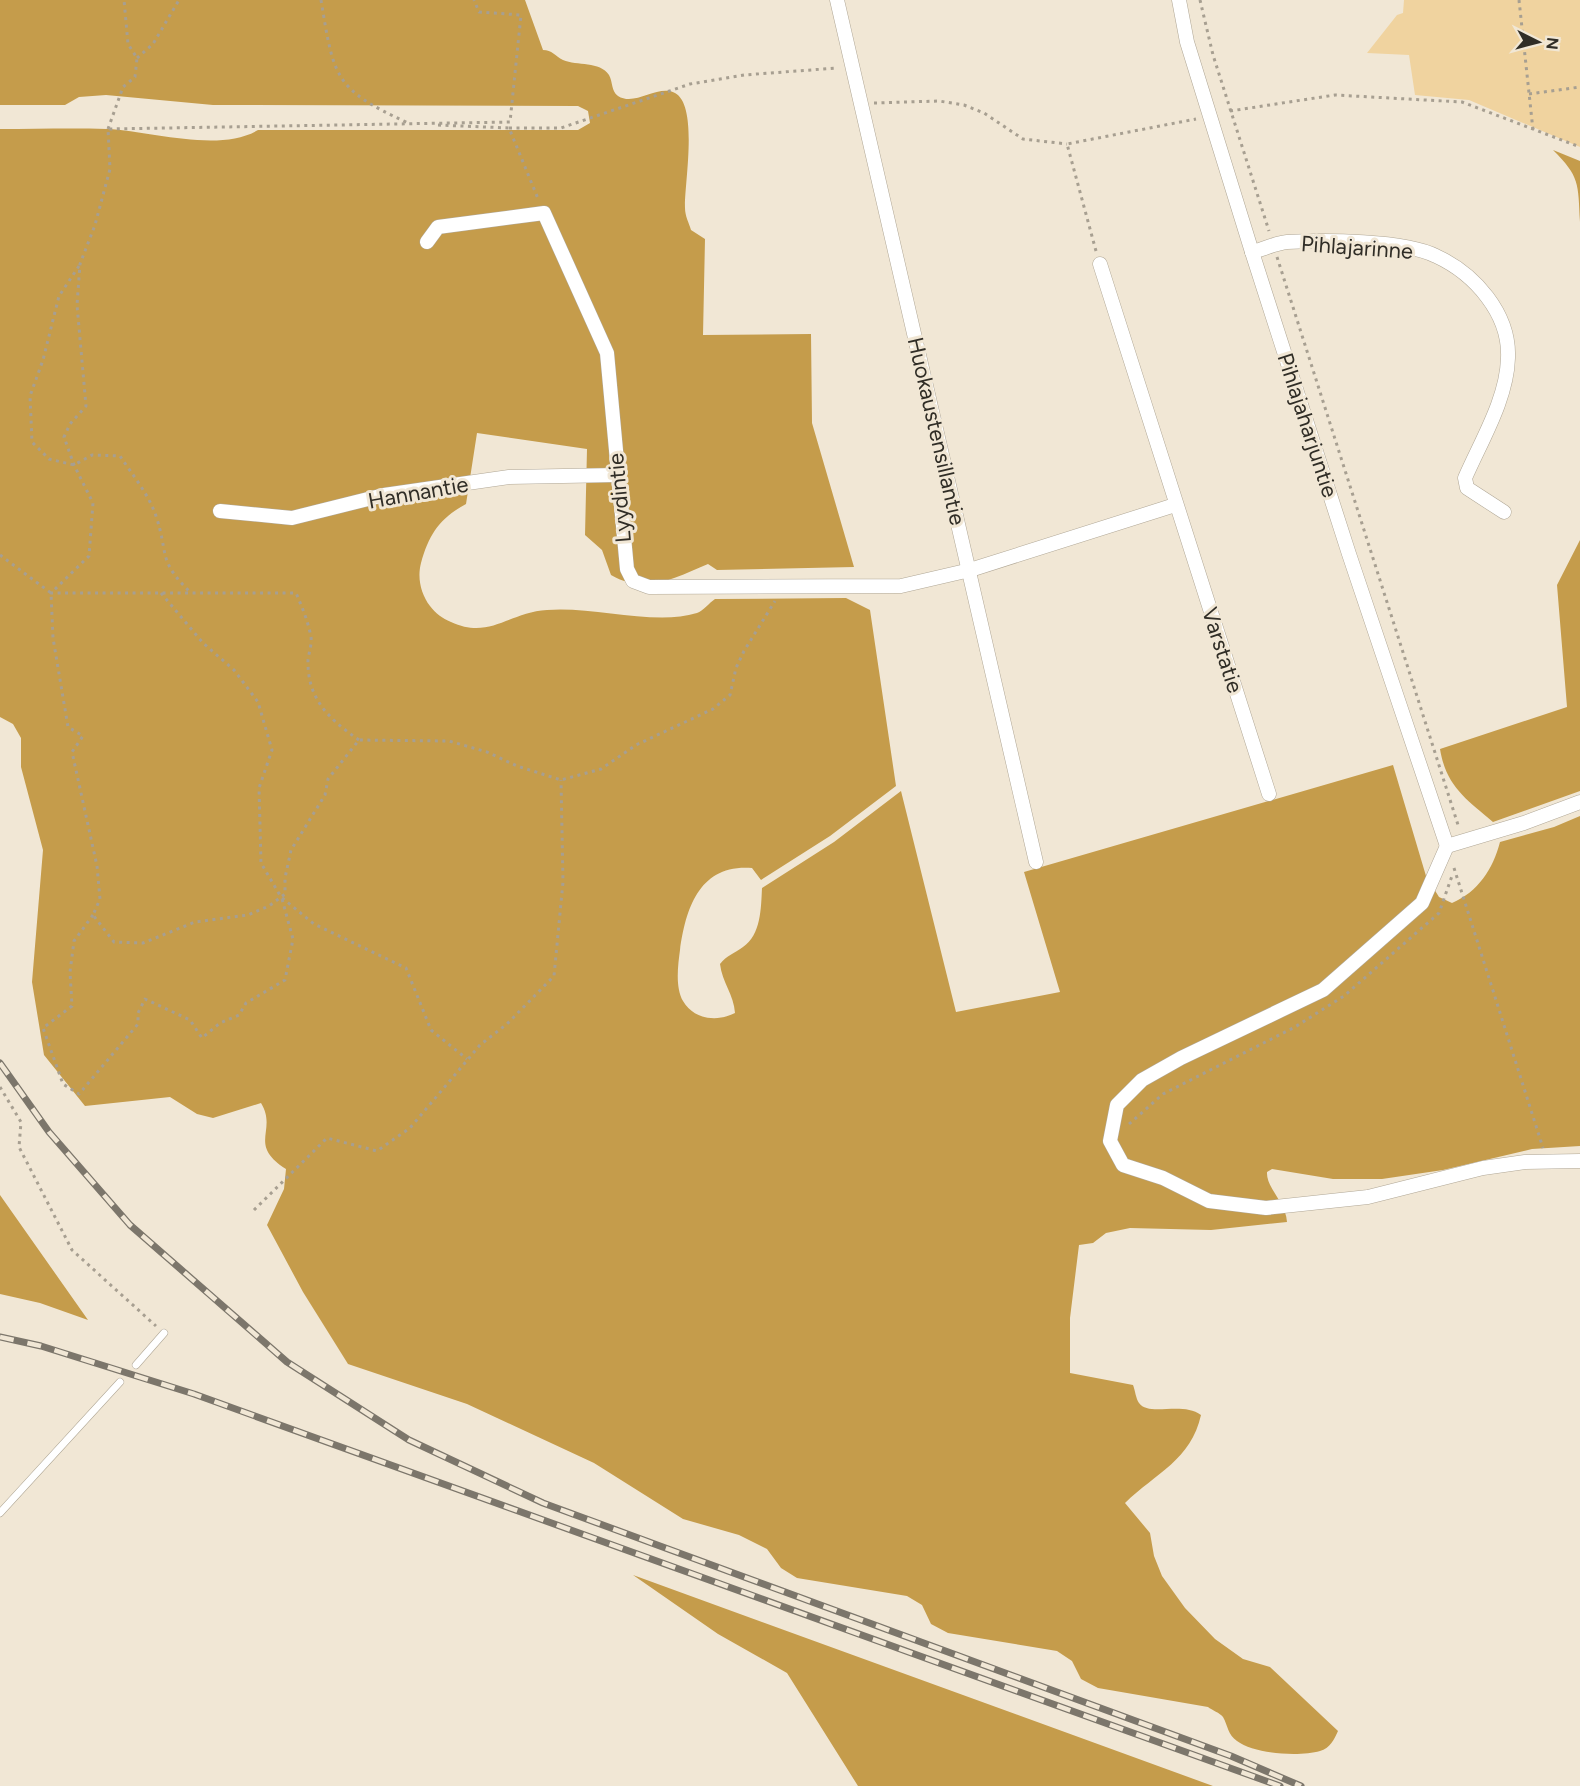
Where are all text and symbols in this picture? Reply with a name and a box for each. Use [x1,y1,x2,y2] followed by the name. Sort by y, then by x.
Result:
[1508,12,1568,72] north arrow
[1542,36,1563,51] text: N
[1300,230,1414,265] street label: Pihlajarinne
[902,334,971,528] street label: Huokaustensillantie
[1271,350,1344,501] street label: Pihlajaharjuntie
[602,452,637,544] street label: Lyydintie
[366,470,470,515] street label: Hannantie
[1196,604,1249,696] street label: Varstatie

